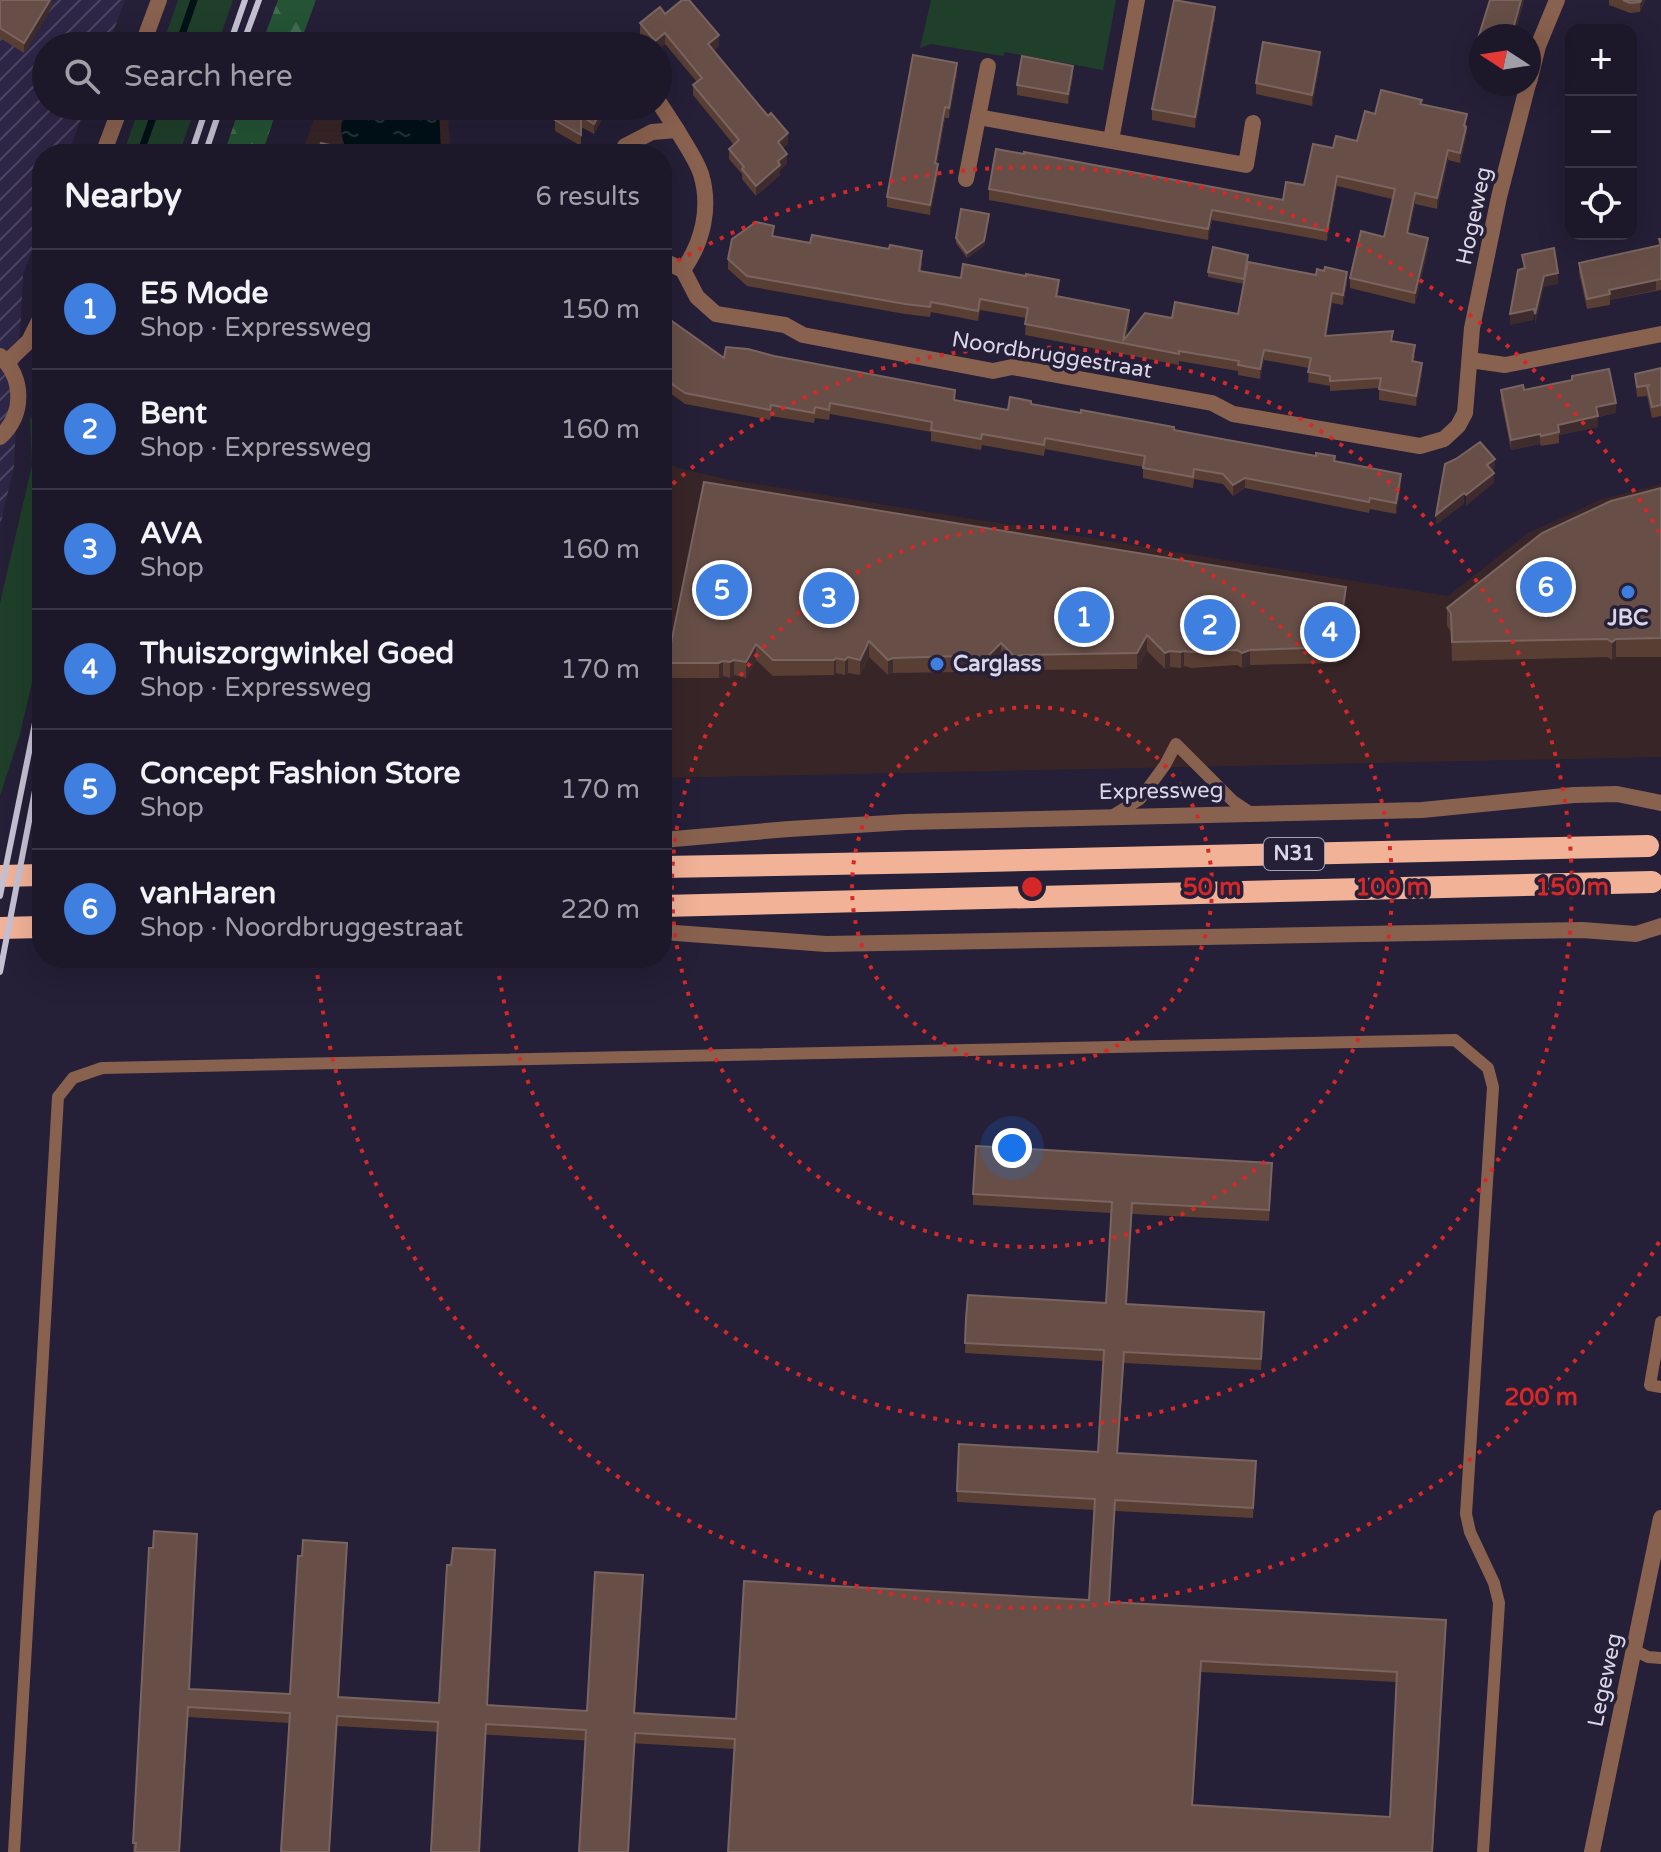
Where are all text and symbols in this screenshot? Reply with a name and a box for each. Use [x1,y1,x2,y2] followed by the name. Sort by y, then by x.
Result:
[1469,24,1541,96] north arrow
[1565,24,1637,240] map controls
[1565,24,1637,96] button: +
[32,32,672,120] search box
[60,54,104,98] icon: search
[124,58,293,95] text: Search here
[1565,96,1637,168] button: −
[1451,165,1497,267] street label: Hogeweg
[1565,168,1637,240] button: locate
[64,176,182,217] text: Nearby
[535,181,640,212] text: 6 results
[140,275,269,312] text: E5 Mode
[82,294,98,325] text: 1
[560,294,640,325] text: 150 m
[140,312,372,343] text: Shop · Expressweg
[950,326,1154,384] street label: Noordbruggestraat
[140,395,207,432] text: Bent
[82,414,98,445] text: 2
[560,414,640,445] text: 160 m
[140,432,372,463] text: Shop · Expressweg
[140,515,203,552] text: AVA
[82,534,98,565] text: 3
[560,534,640,565] text: 160 m
[140,552,204,583] text: Shop
[1520,557,1572,617] pin: 6
[696,560,748,620] pin: 5
[803,568,855,628] pin: 3
[1619,583,1637,601] marker: JBC
[1058,587,1110,647] pin: 1
[1184,595,1236,655] pin: 2
[1304,602,1356,662] pin: 4
[1607,605,1648,631] place label: JBC
[140,635,454,672] text: Thuiszorgwinkel Goed
[953,651,1042,677] place label: Carglass
[82,654,98,685] text: 4
[560,654,640,685] text: 170 m
[928,655,946,673] marker: Carglass
[140,672,372,703] text: Shop · Expressweg
[140,755,460,792] text: Concept Fashion Store
[82,774,98,805] text: 5
[560,774,640,805] text: 170 m
[1098,777,1224,805] street label: Expressweg
[140,792,204,823] text: Shop
[1264,838,1324,870] road number: N31
[1018,873,1046,901] centre of rings
[1183,873,1241,902] text: 50 m
[1355,873,1429,902] text: 100 m
[1535,873,1609,902] text: 150 m
[140,875,276,912] text: vanHaren
[82,894,98,925] text: 6
[560,894,640,925] text: 220 m
[140,912,463,943] text: Shop · Noordbruggestraat
[992,1128,1032,1168] your location
[1504,1383,1578,1412] text: 200 m
[1582,1631,1628,1729] street label: Legeweg

